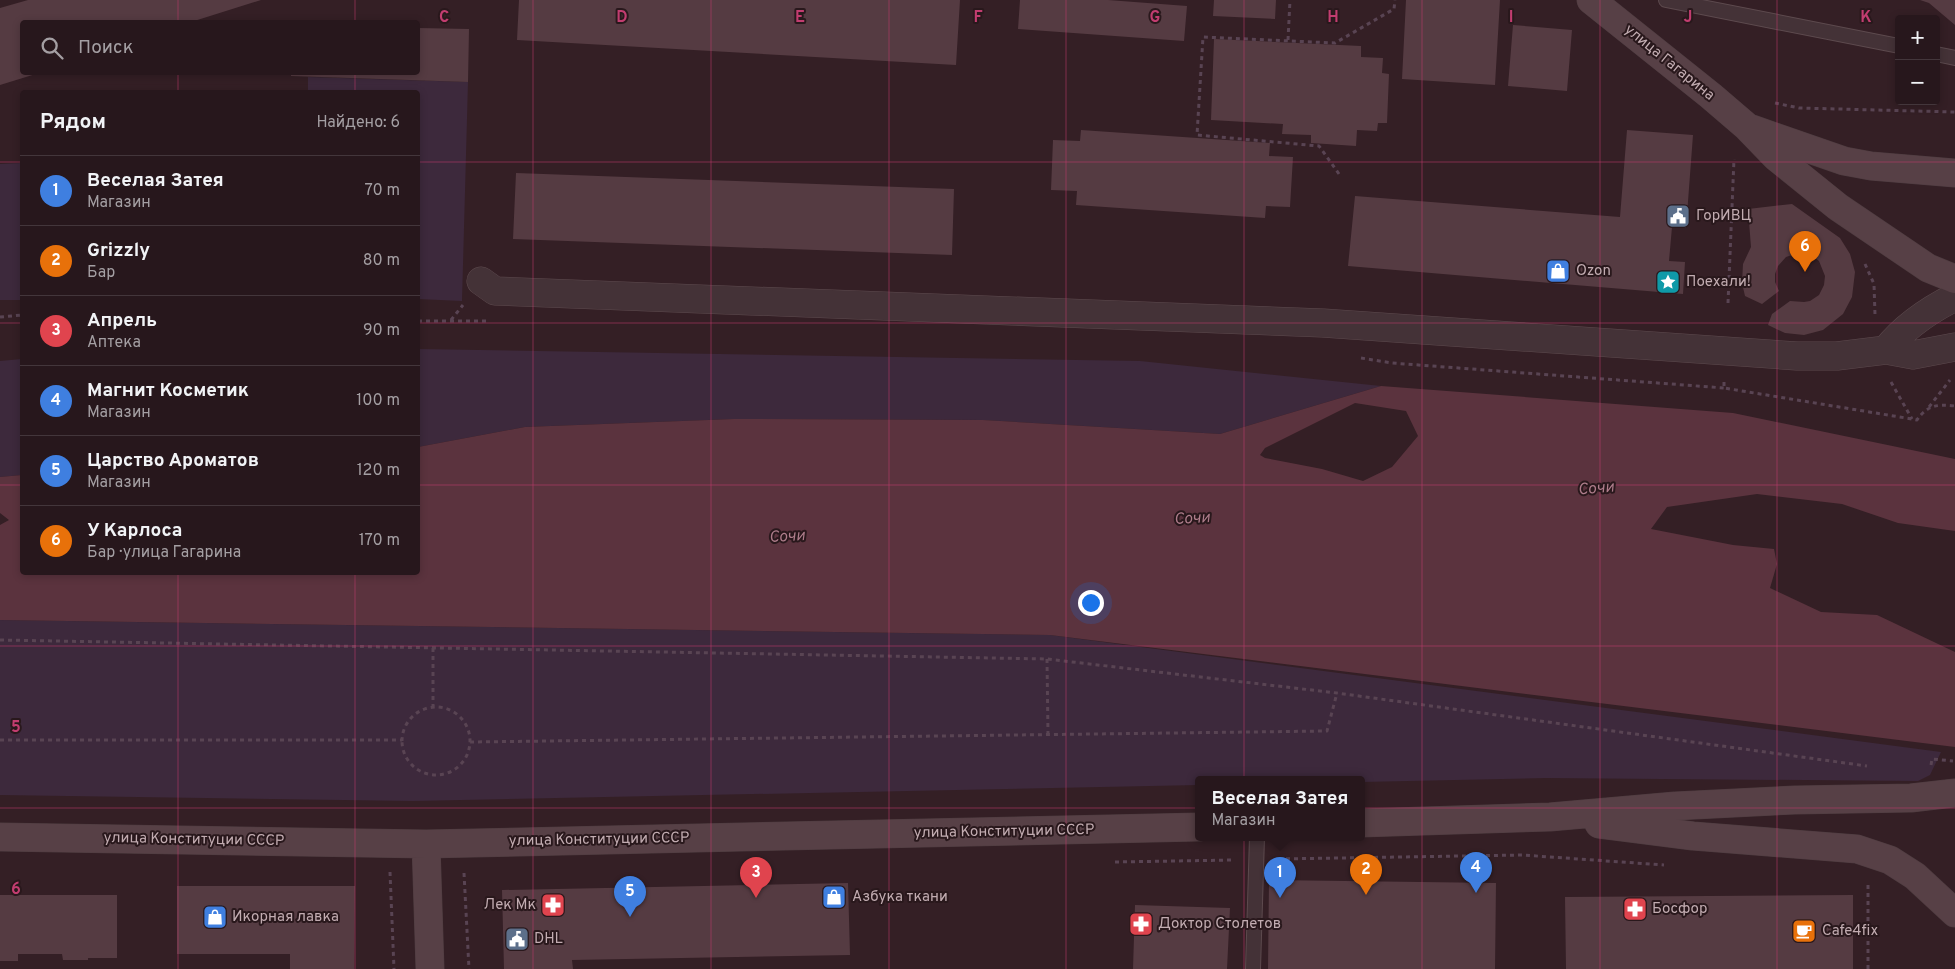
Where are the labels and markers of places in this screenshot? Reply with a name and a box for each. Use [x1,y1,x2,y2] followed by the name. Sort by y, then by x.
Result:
[1665,203,1691,229] public building icon: ГорИВЦ
[1696,207,1751,226] place label: ГорИВЦ
[1789,231,1821,272] pin: 6
[1545,258,1571,284] shop icon: Ozon
[1576,262,1611,281] place label: Ozon
[1655,269,1681,295] place icon: Поехали!
[1686,273,1751,292] place label: Поехали!
[1460,852,1492,893] pin: 4
[1350,854,1382,895] pin: 2
[740,857,772,898] pin: 3
[1264,857,1296,898] pin: 1
[614,876,646,917] pin: 5
[821,884,847,910] shop icon: Азбука ткани
[852,888,948,907] place label: Азбука ткани
[540,892,566,918] pharmacy icon: Лек Мк
[483,896,536,915] place label: Лек Мк
[1622,896,1648,922] pharmacy icon: Босфор
[1652,900,1707,919] place label: Босфор
[202,904,228,930] shop icon: Икорная лавка
[232,908,339,927] place label: Икорная лавка
[1128,911,1154,937] pharmacy icon: Доктор Столетов
[1158,915,1281,934] place label: Доктор Столетов
[1791,918,1817,944] cafe icon: Cafe4fix
[1822,922,1878,941] place label: Cafe4fix
[504,926,530,952] public building icon: DHL
[534,930,563,949] place label: DHL

